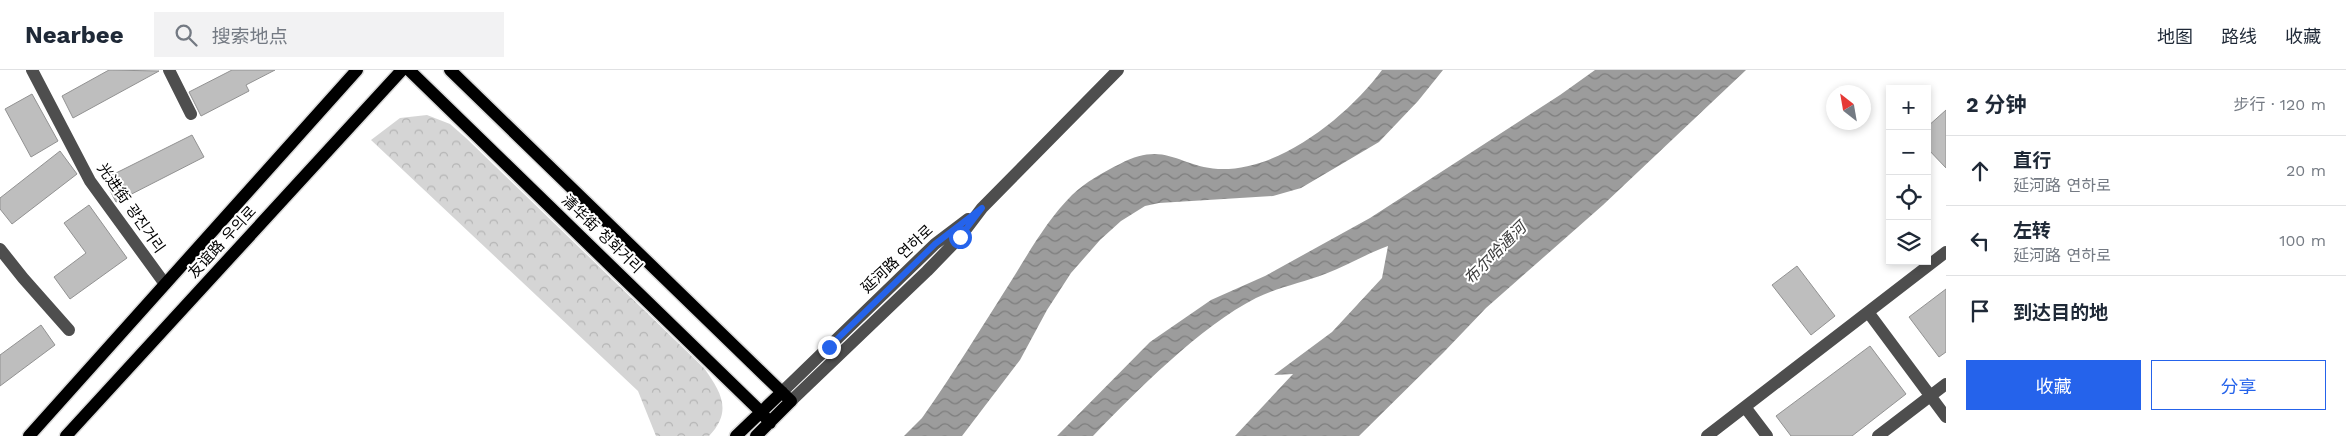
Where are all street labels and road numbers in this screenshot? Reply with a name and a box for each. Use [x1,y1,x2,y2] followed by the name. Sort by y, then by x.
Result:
[93,160,169,256] street label: 光进街 광진거리
[558,191,646,277] street label: 清华街 청화거리
[184,202,260,282] street label: 友谊路 우의로
[857,221,937,297] street label: 延河路 연하로

